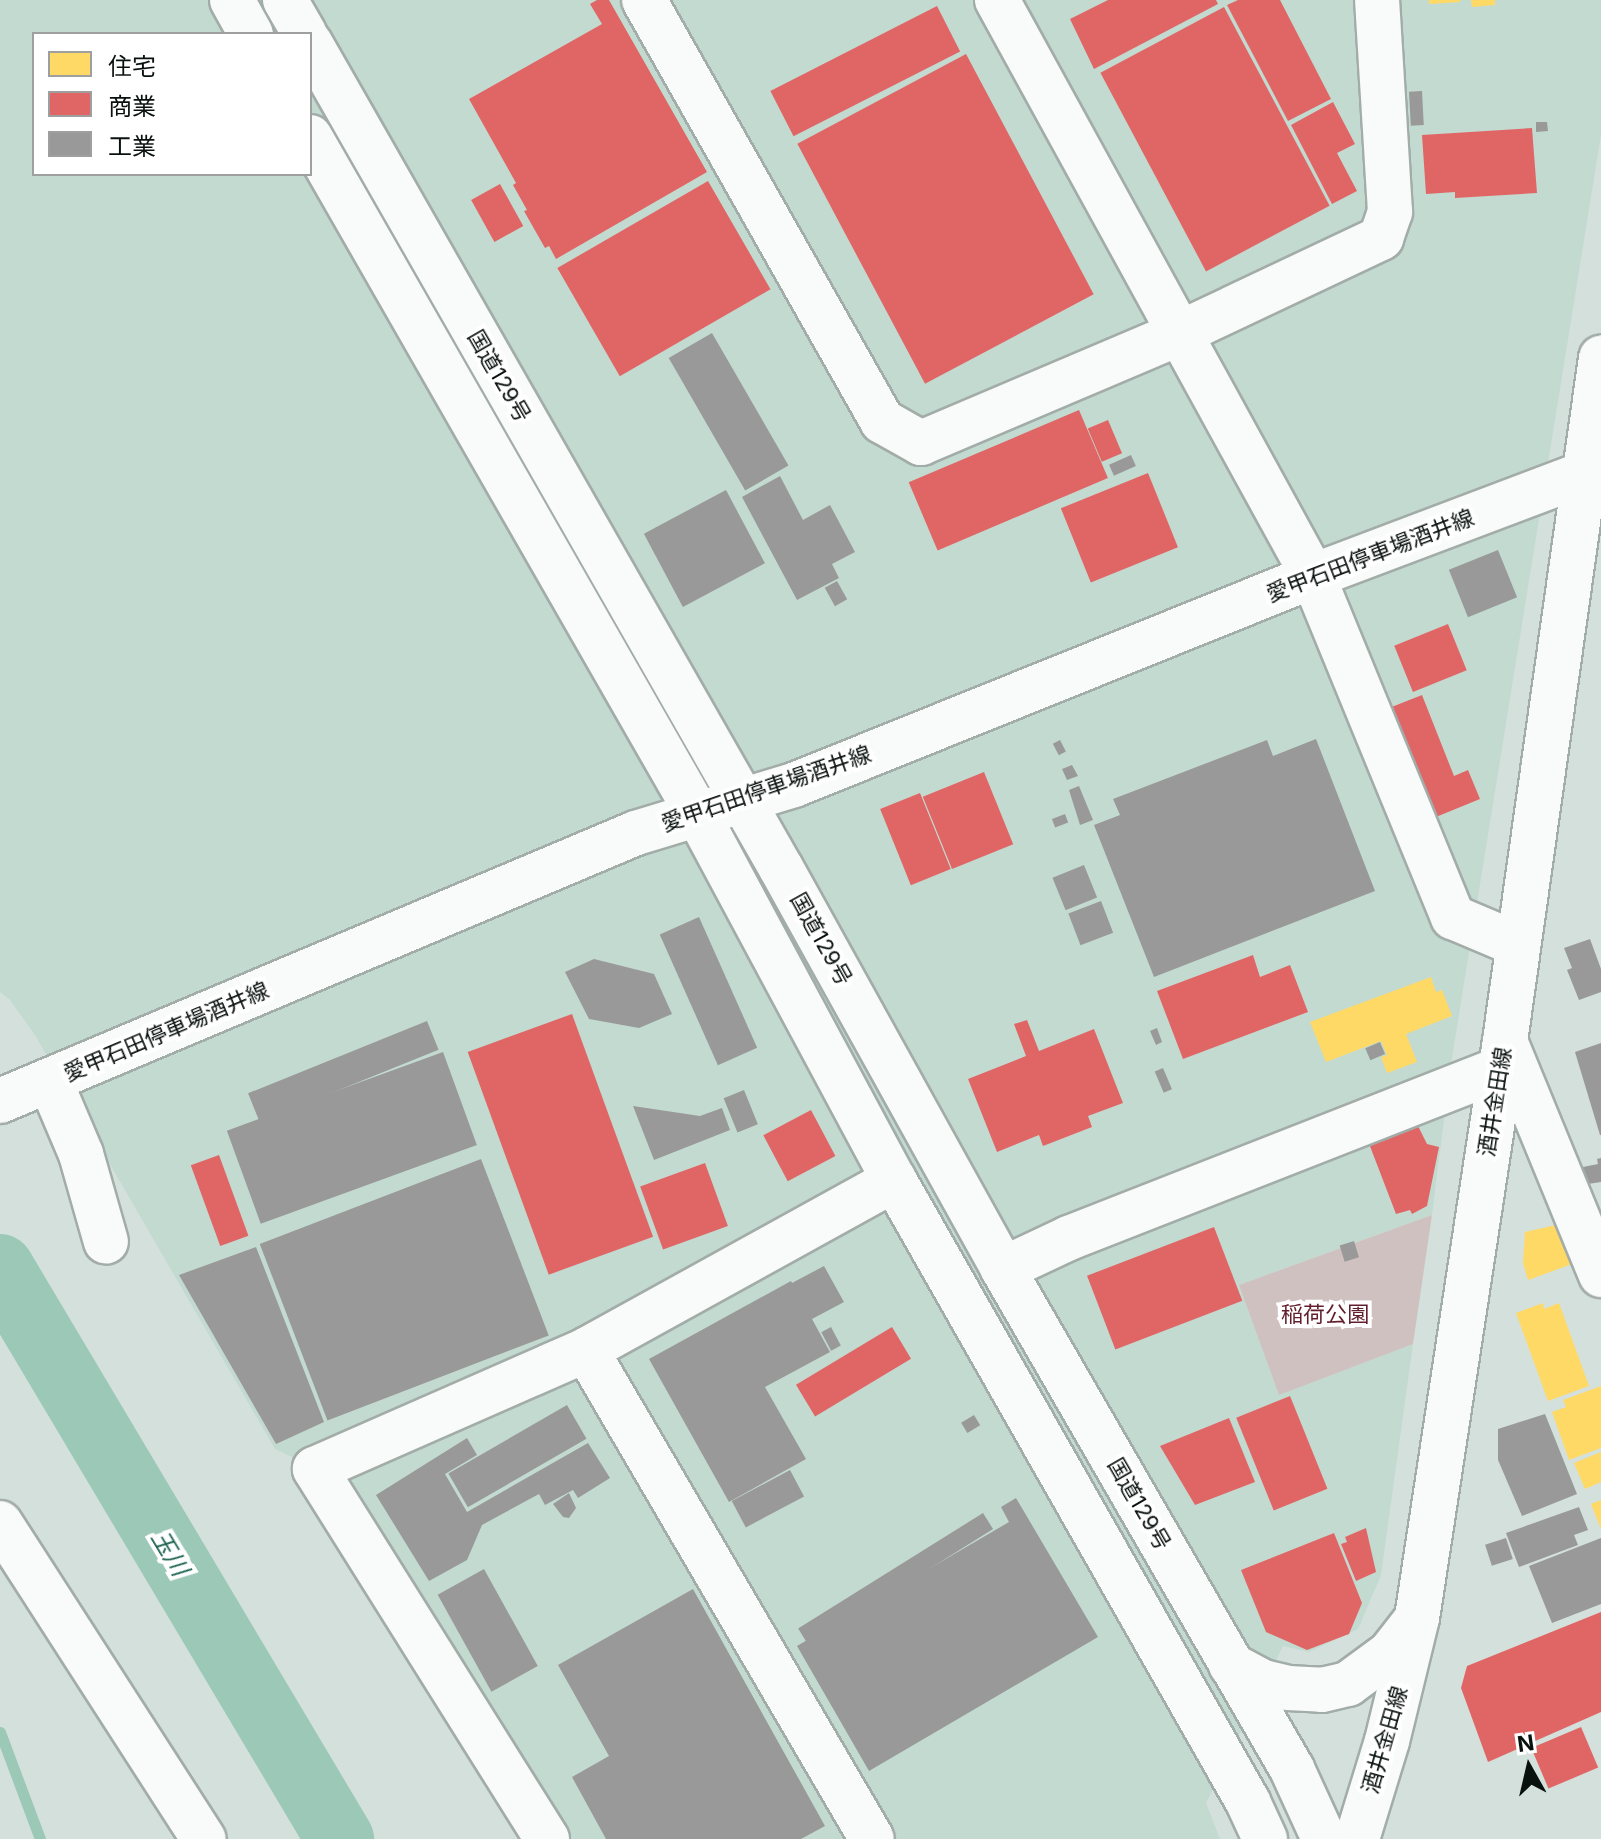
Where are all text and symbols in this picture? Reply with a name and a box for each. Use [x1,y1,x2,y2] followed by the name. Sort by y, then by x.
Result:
[32,32,312,176] legend
[108,52,156,81] text: 住宅
[108,92,156,121] text: 商業
[108,132,156,161] text: 工業
[462,325,536,427] street label: 国道129号
[1263,504,1477,608] street label: 愛甲石田停車場酒井線
[658,741,874,837] street label: 愛甲石田停車場酒井線
[785,888,857,990] street label: 国道129号
[60,977,272,1087] street label: 愛甲石田停車場酒井線
[1473,1046,1517,1158] street label: 酒井金田線
[1281,1302,1369,1328] park label: 稲荷公園
[1102,1453,1176,1555] street label: 国道129号
[145,1525,195,1581] water label: 玉川
[1357,1683,1413,1797] street label: 酒井金田線
[1489,1727,1569,1807] north arrow
[1516,1729,1536,1757] text: N

